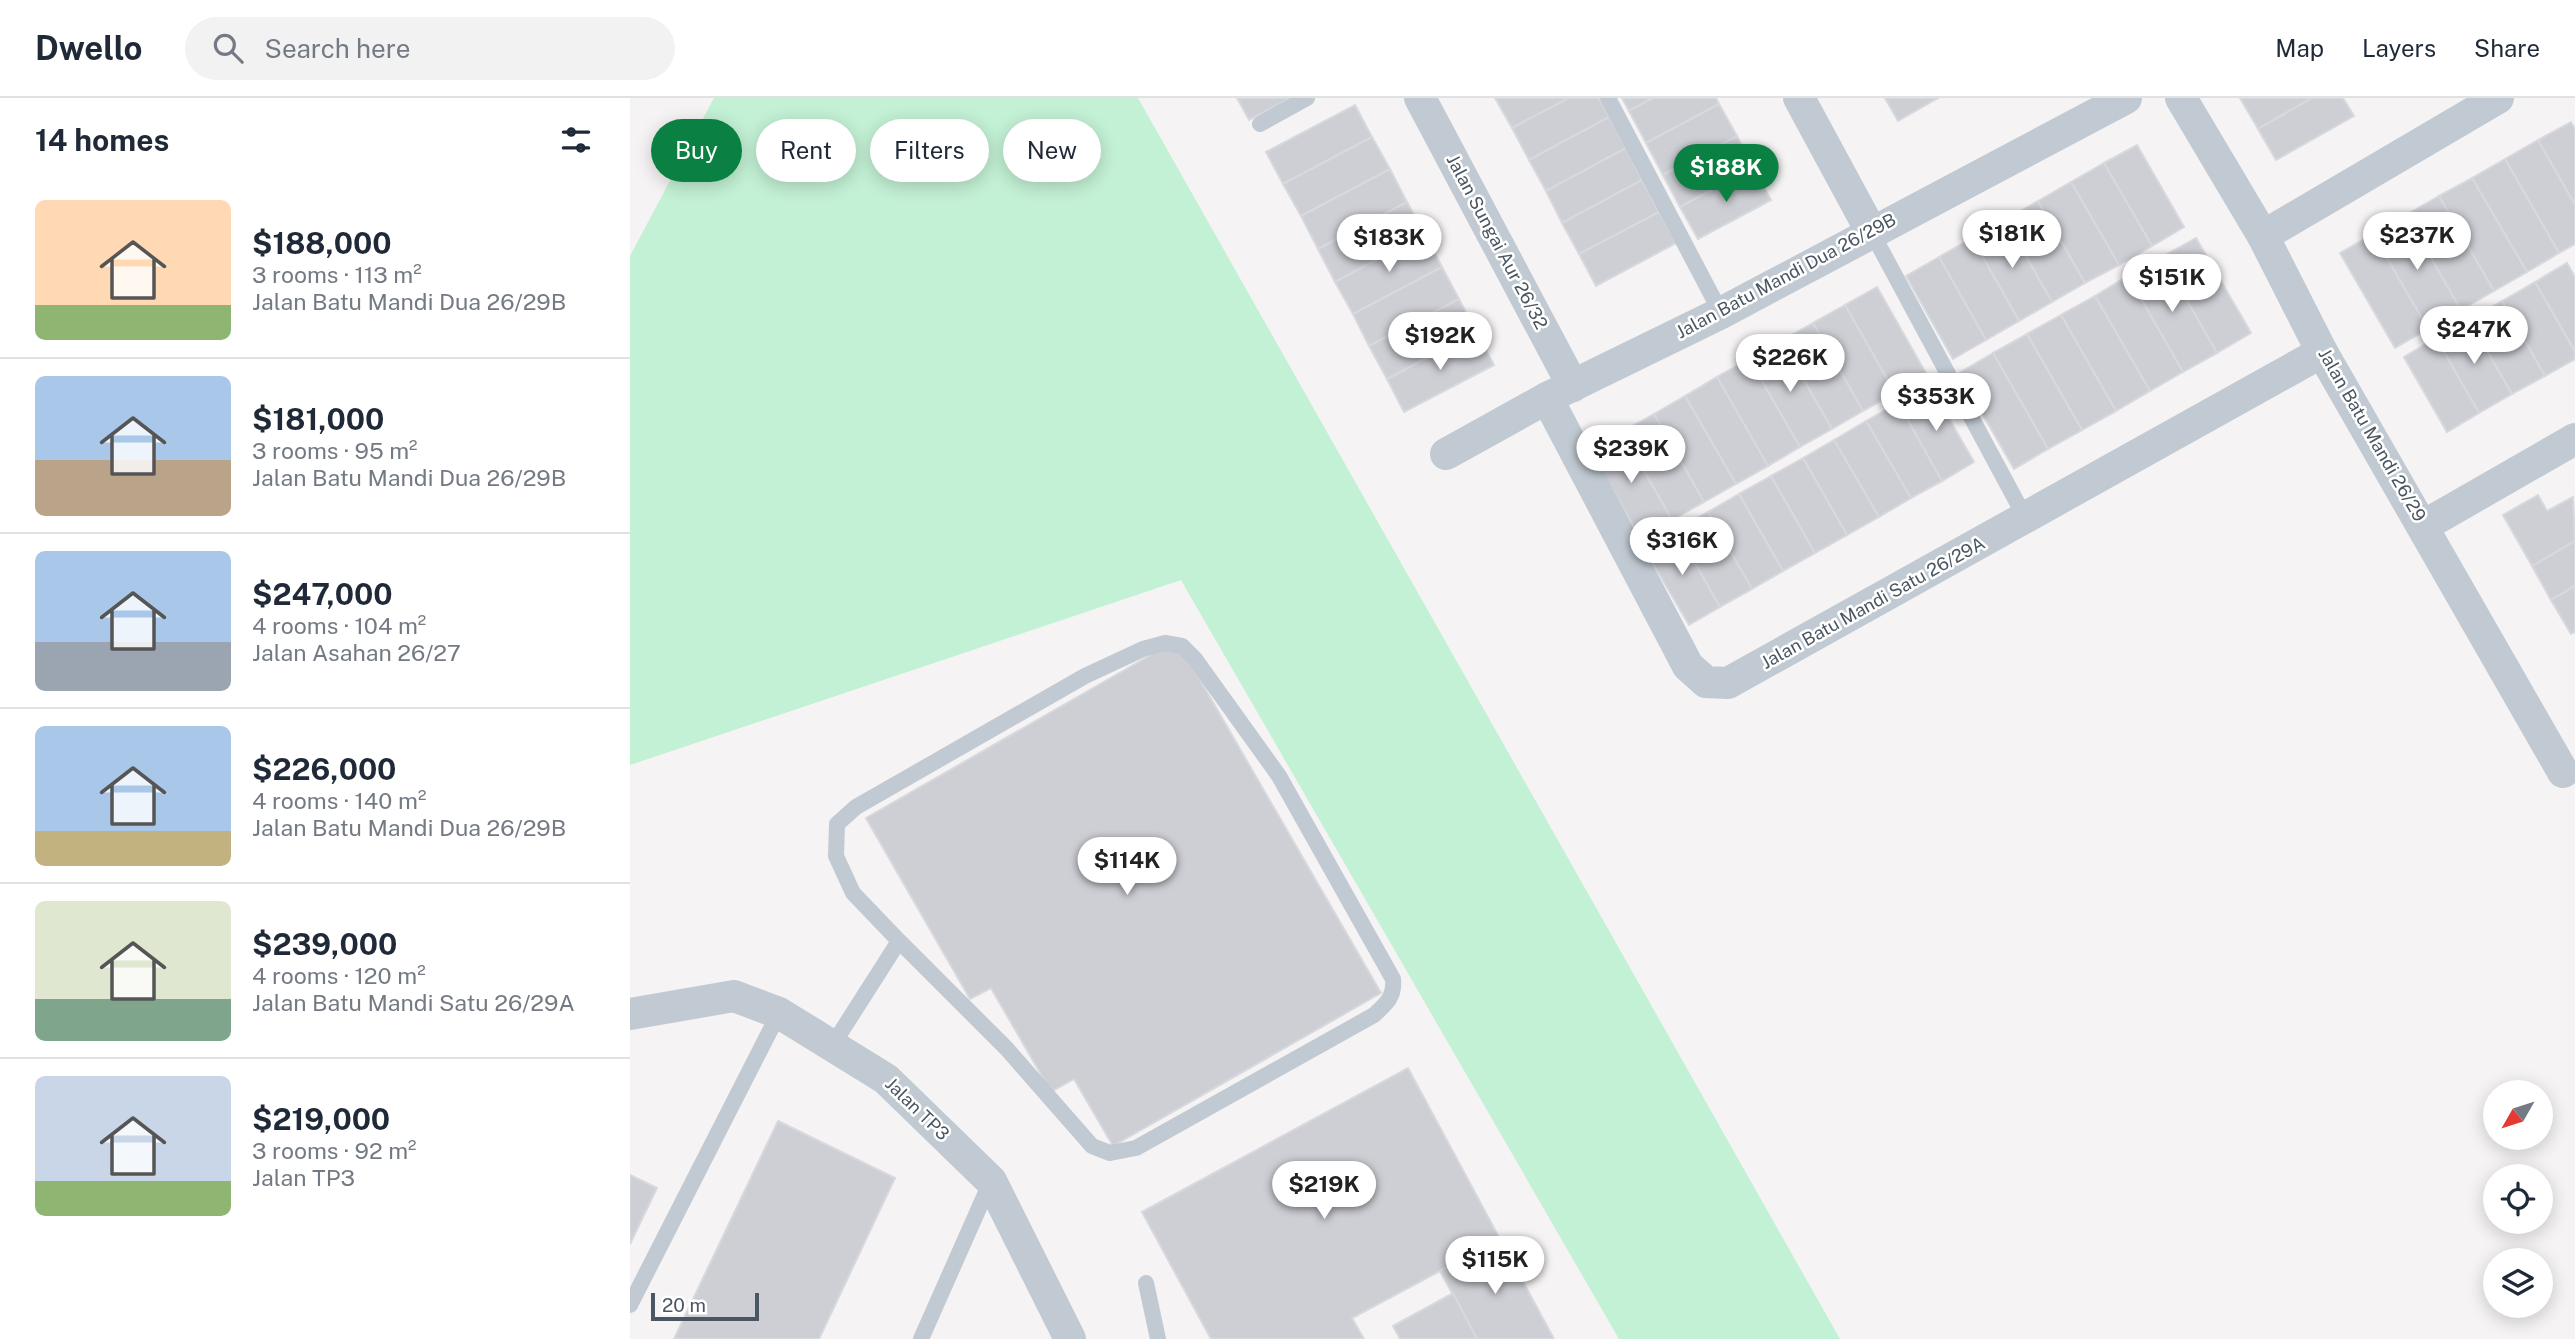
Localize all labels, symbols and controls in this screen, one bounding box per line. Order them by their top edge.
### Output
search box [185,17,675,80]
text: Dwello [35,29,143,67]
icon: search [209,29,247,67]
text: Search here [265,33,411,64]
text: Map [2275,34,2324,62]
text: Layers [2362,34,2436,62]
text: Share [2474,34,2540,62]
chip: Buy [651,119,742,182]
chip: Rent [756,119,856,182]
chip: Filters [870,119,989,182]
chip: New [1003,119,1101,182]
icon: filters [557,121,595,159]
text: 14 homes [35,122,169,158]
pin: $188K [1677,144,1775,204]
street label: Jalan Sungai Aur 26/32 [1442,151,1552,333]
text: $188K [1690,153,1762,180]
street label: Jalan Batu Mandi Dua 26/29B [1672,209,1899,343]
pin: $181K [1963,211,2061,270]
pin: $237K [2368,212,2466,272]
pin: $183K [1340,214,1438,274]
text: $181K [1978,219,2046,246]
text: $237K [2379,221,2455,248]
text: $183K [1353,223,1425,250]
text: $188,000 [252,225,392,261]
icon: home [91,228,175,312]
pin: $151K [2123,254,2221,314]
text: 3 rooms · 113 m² [252,261,422,288]
text: $151K [2138,263,2206,290]
text: Jalan Batu Mandi Dua 26/29B [252,288,566,315]
pin: $247K [2425,306,2523,366]
pin: $192K [1391,313,1489,372]
text: $247K [2436,315,2512,342]
text: $192K [1404,321,1476,348]
pin: $226K [1741,334,1839,394]
text: $226K [1752,343,1828,370]
street label: Jalan Batu Mandi 26/29 [2314,344,2431,525]
pin: $353K [1887,374,1985,433]
text: $353K [1897,382,1975,409]
text: $181,000 [252,401,384,437]
icon: home [91,404,175,488]
pin: $239K [1582,426,1680,485]
text: $239K [1592,434,1670,461]
text: 3 rooms · 95 m² [252,437,418,464]
text: Jalan Batu Mandi Dua 26/29B [252,464,566,491]
pin: $316K [1633,518,1731,577]
text: $316K [1646,526,1718,553]
street label: Jalan Batu Mandi Satu 26/29A [1757,532,1988,673]
text: $247,000 [252,576,393,612]
icon: home [91,579,175,663]
text: 4 rooms · 104 m² [252,612,426,639]
text: Jalan Asahan 26/27 [252,639,461,666]
text: $226,000 [252,751,396,787]
icon: home [91,754,175,838]
text: 4 rooms · 140 m² [252,787,426,814]
text: Jalan Batu Mandi Dua 26/29B [252,814,566,841]
pin: $114K [1078,838,1176,897]
text: $114K [1094,846,1160,873]
text: $239,000 [252,926,397,962]
icon: home [91,929,175,1013]
text: 4 rooms · 120 m² [252,962,426,989]
text: Jalan Batu Mandi Satu 26/29A [252,989,575,1016]
street label: Jalan TP3 [881,1073,954,1144]
north arrow [2483,1080,2553,1150]
map controls [2483,1080,2553,1318]
text: $219,000 [252,1101,390,1137]
icon: home [91,1104,175,1188]
text: 3 rooms · 92 m² [252,1137,417,1164]
pin: $219K [1275,1162,1373,1221]
text: Jalan TP3 [252,1164,355,1191]
button: locate [2483,1164,2553,1234]
text: $219K [1288,1170,1360,1197]
pin: $115K [1446,1236,1544,1296]
text: $115K [1461,1245,1529,1272]
button: layers [2483,1248,2553,1318]
scale bar [651,1290,760,1322]
text: 20 m [662,1294,706,1316]

